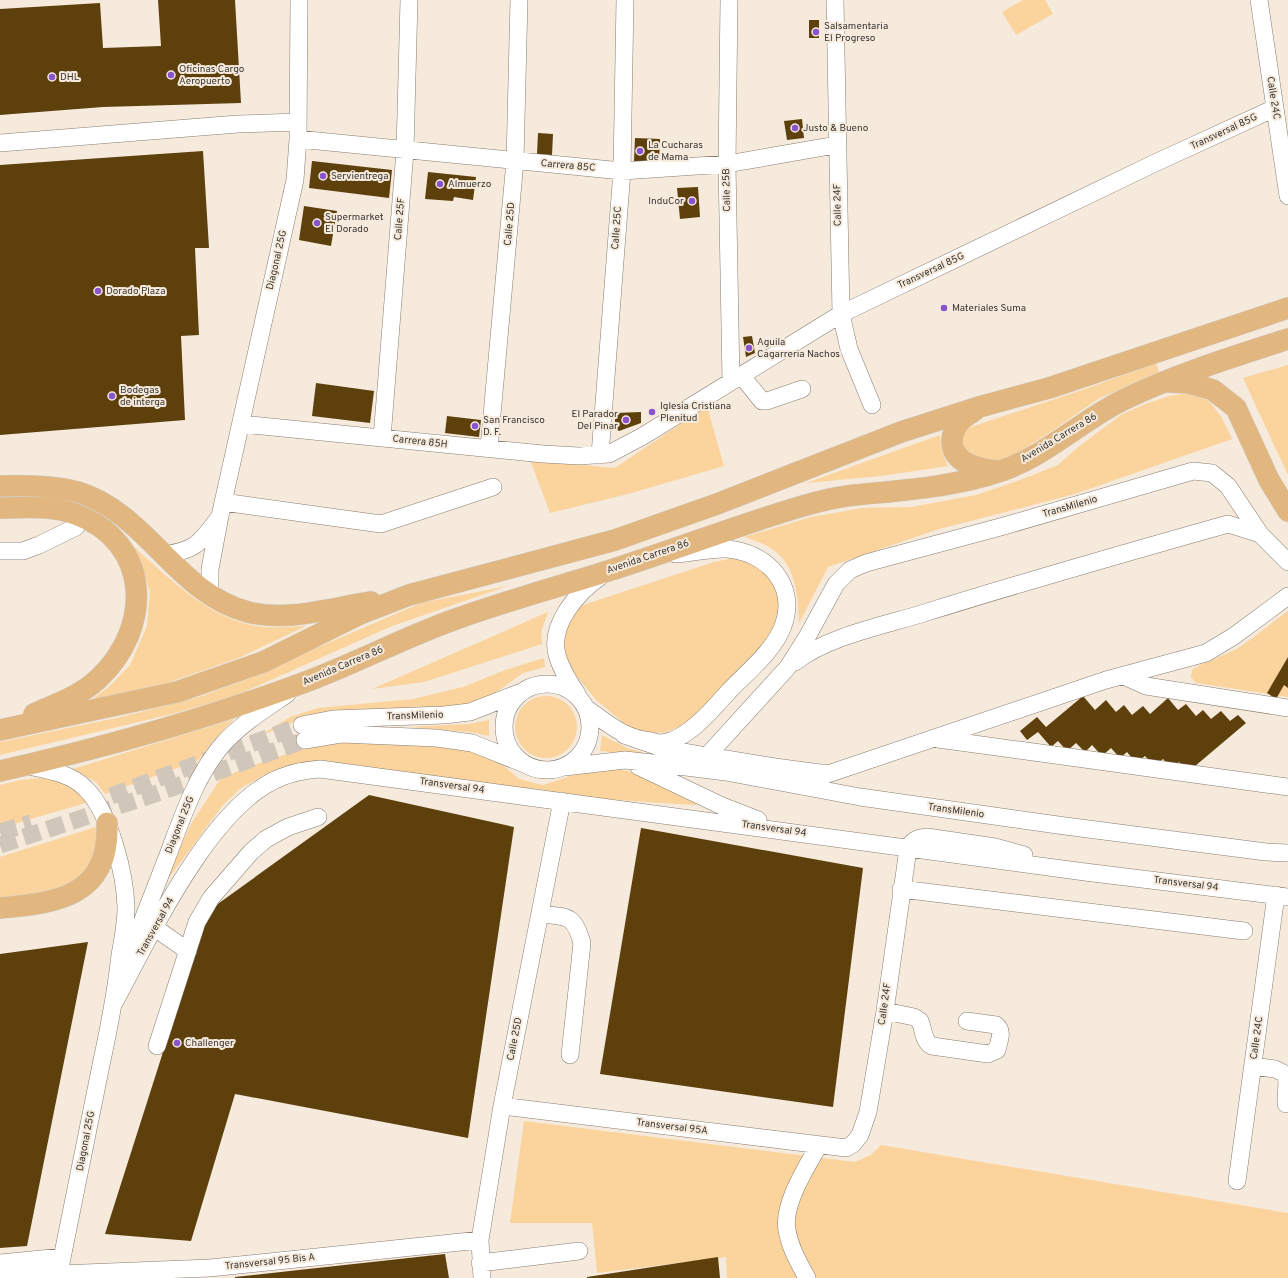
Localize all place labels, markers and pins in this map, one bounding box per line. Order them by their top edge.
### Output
place label: Salsamentaria El Progreso [824,20,888,45]
marker: Salsamentaria El Progreso [811,27,821,37]
place label: Oficinas Cargo Aeropuerto [179,63,245,88]
marker: Oficinas Cargo Aeropuerto [166,70,176,80]
place label: DHL [60,71,80,84]
marker: DHL [47,72,57,82]
place label: Justo & Bueno [803,122,869,135]
marker: Justo & Bueno [790,123,800,133]
place label: La Cucharas de Mama [648,139,703,164]
marker: La Cucharas de Mama [635,146,645,156]
place label: Servientrega [331,170,388,183]
marker: Servientrega [318,171,328,181]
place label: Almuerzo [448,178,492,191]
marker: Almuerzo [435,179,445,189]
place label: InduCor [648,195,684,208]
marker: InduCor [687,196,697,206]
place label: Supermarket El Dorado [325,211,384,236]
marker: Supermarket El Dorado [312,218,322,228]
place label: Dorado Plaza [106,285,165,298]
marker: Dorado Plaza [93,286,103,296]
place label: Materiales Suma [952,302,1026,315]
marker: Materiales Suma [939,303,949,313]
place label: Aguila Cagarreria Nachos [757,336,840,361]
marker: Aguila Cagarreria Nachos [744,343,754,353]
place label: Bodegas de interga [120,384,165,409]
marker: Bodegas de interga [107,391,117,401]
place label: Iglesia Cristiana Plenitud [660,400,731,425]
marker: Iglesia Cristiana Plenitud [647,407,657,417]
place label: El Parador Del Pinar [571,408,618,433]
place label: San Francisco D. F. [483,414,545,439]
marker: El Parador Del Pinar [621,415,631,425]
marker: San Francisco D. F. [470,421,480,431]
place label: Challenger [185,1037,234,1050]
marker: Challenger [172,1038,182,1048]

